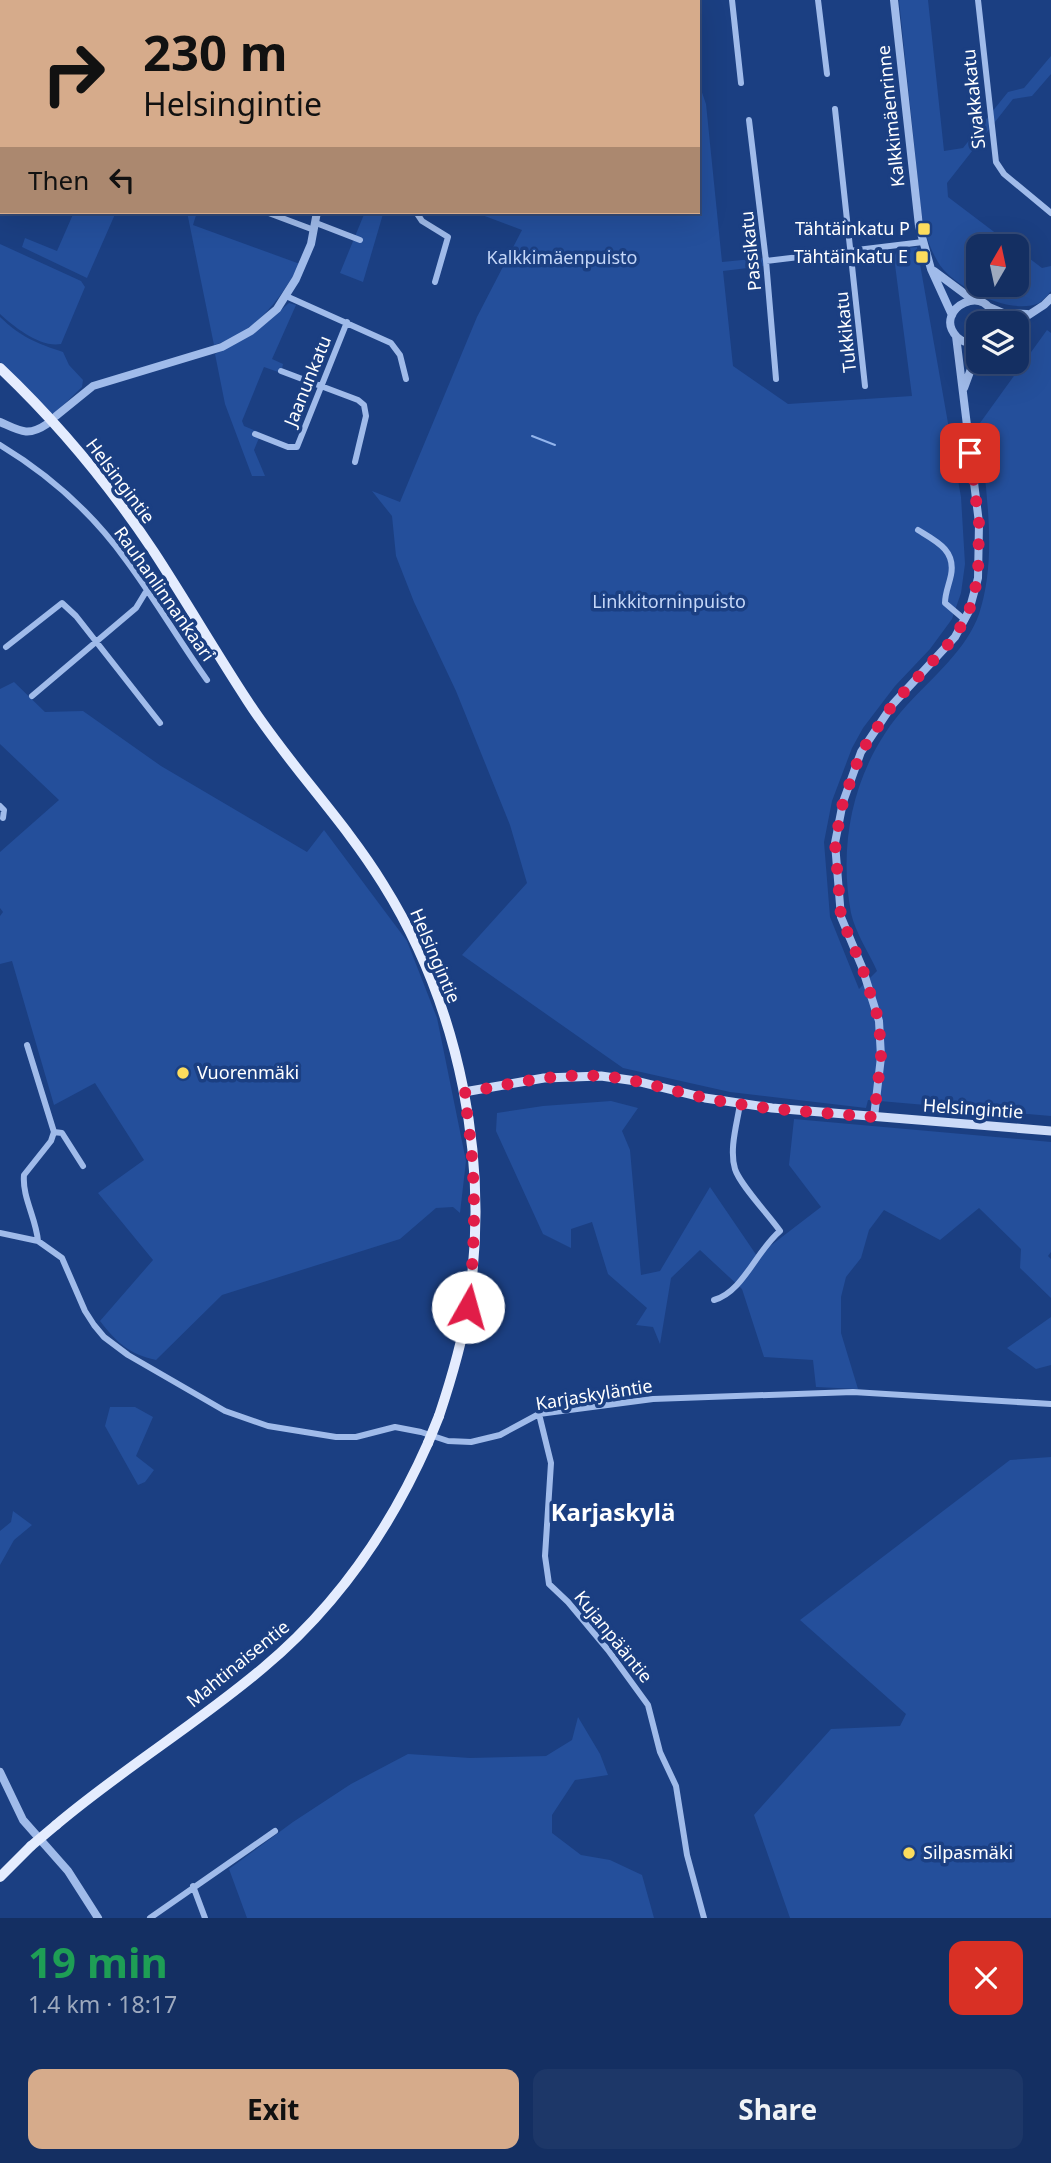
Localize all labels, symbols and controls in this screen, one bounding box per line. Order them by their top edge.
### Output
text: 230 m [143,19,288,85]
icon: right [28,28,119,119]
street label: Kalkkimäenrinne [871,44,909,188]
street label: Sivakkakatu [956,48,990,150]
text: Helsingintie [143,82,322,125]
icon: left [103,161,141,199]
text: Then [28,162,89,198]
street label: Passikatu [734,210,766,292]
place label: Tähtäinkatu P [795,216,910,240]
marker: Tähtäinkatu P [916,221,932,237]
north arrow [966,234,1029,298]
map controls [966,234,1029,374]
place label: Tähtäinkatu E [794,244,908,268]
park label: Kalkkimäenpuisto [487,245,637,269]
marker: Tähtäinkatu E [914,249,930,265]
street label: Tukkikatu [829,290,861,374]
button: layers [966,311,1029,374]
street label: Jaanunkatu [277,332,336,431]
pin [940,423,1000,483]
street label: Helsingintie [81,433,161,528]
icon: arrive [951,434,989,472]
street label: Rauhanlinnankaari [109,521,220,666]
park label: Linkkitorninpuisto [592,589,746,613]
street label: Helsingintie [405,905,467,1007]
place label: Vuorenmäki [197,1060,299,1084]
marker: Vuorenmäki [175,1065,191,1081]
street label: Helsingintie [922,1093,1024,1123]
position arrow [431,1270,505,1344]
street label: Karjaskyläntie [534,1373,654,1415]
district label: Karjaskylä [551,1495,675,1528]
street label: Kujanpääntie [569,1585,658,1687]
street label: Mahtinaisentie [181,1614,294,1712]
place label: Silpasmäki [923,1840,1013,1864]
marker: Silpasmäki [901,1845,917,1861]
text: 19 min [28,1933,168,1990]
button: close [949,1941,1023,2015]
text: 1.4 km · 18:17 [28,1988,177,2020]
button: Exit [28,2069,519,2149]
button: Share [533,2069,1023,2149]

